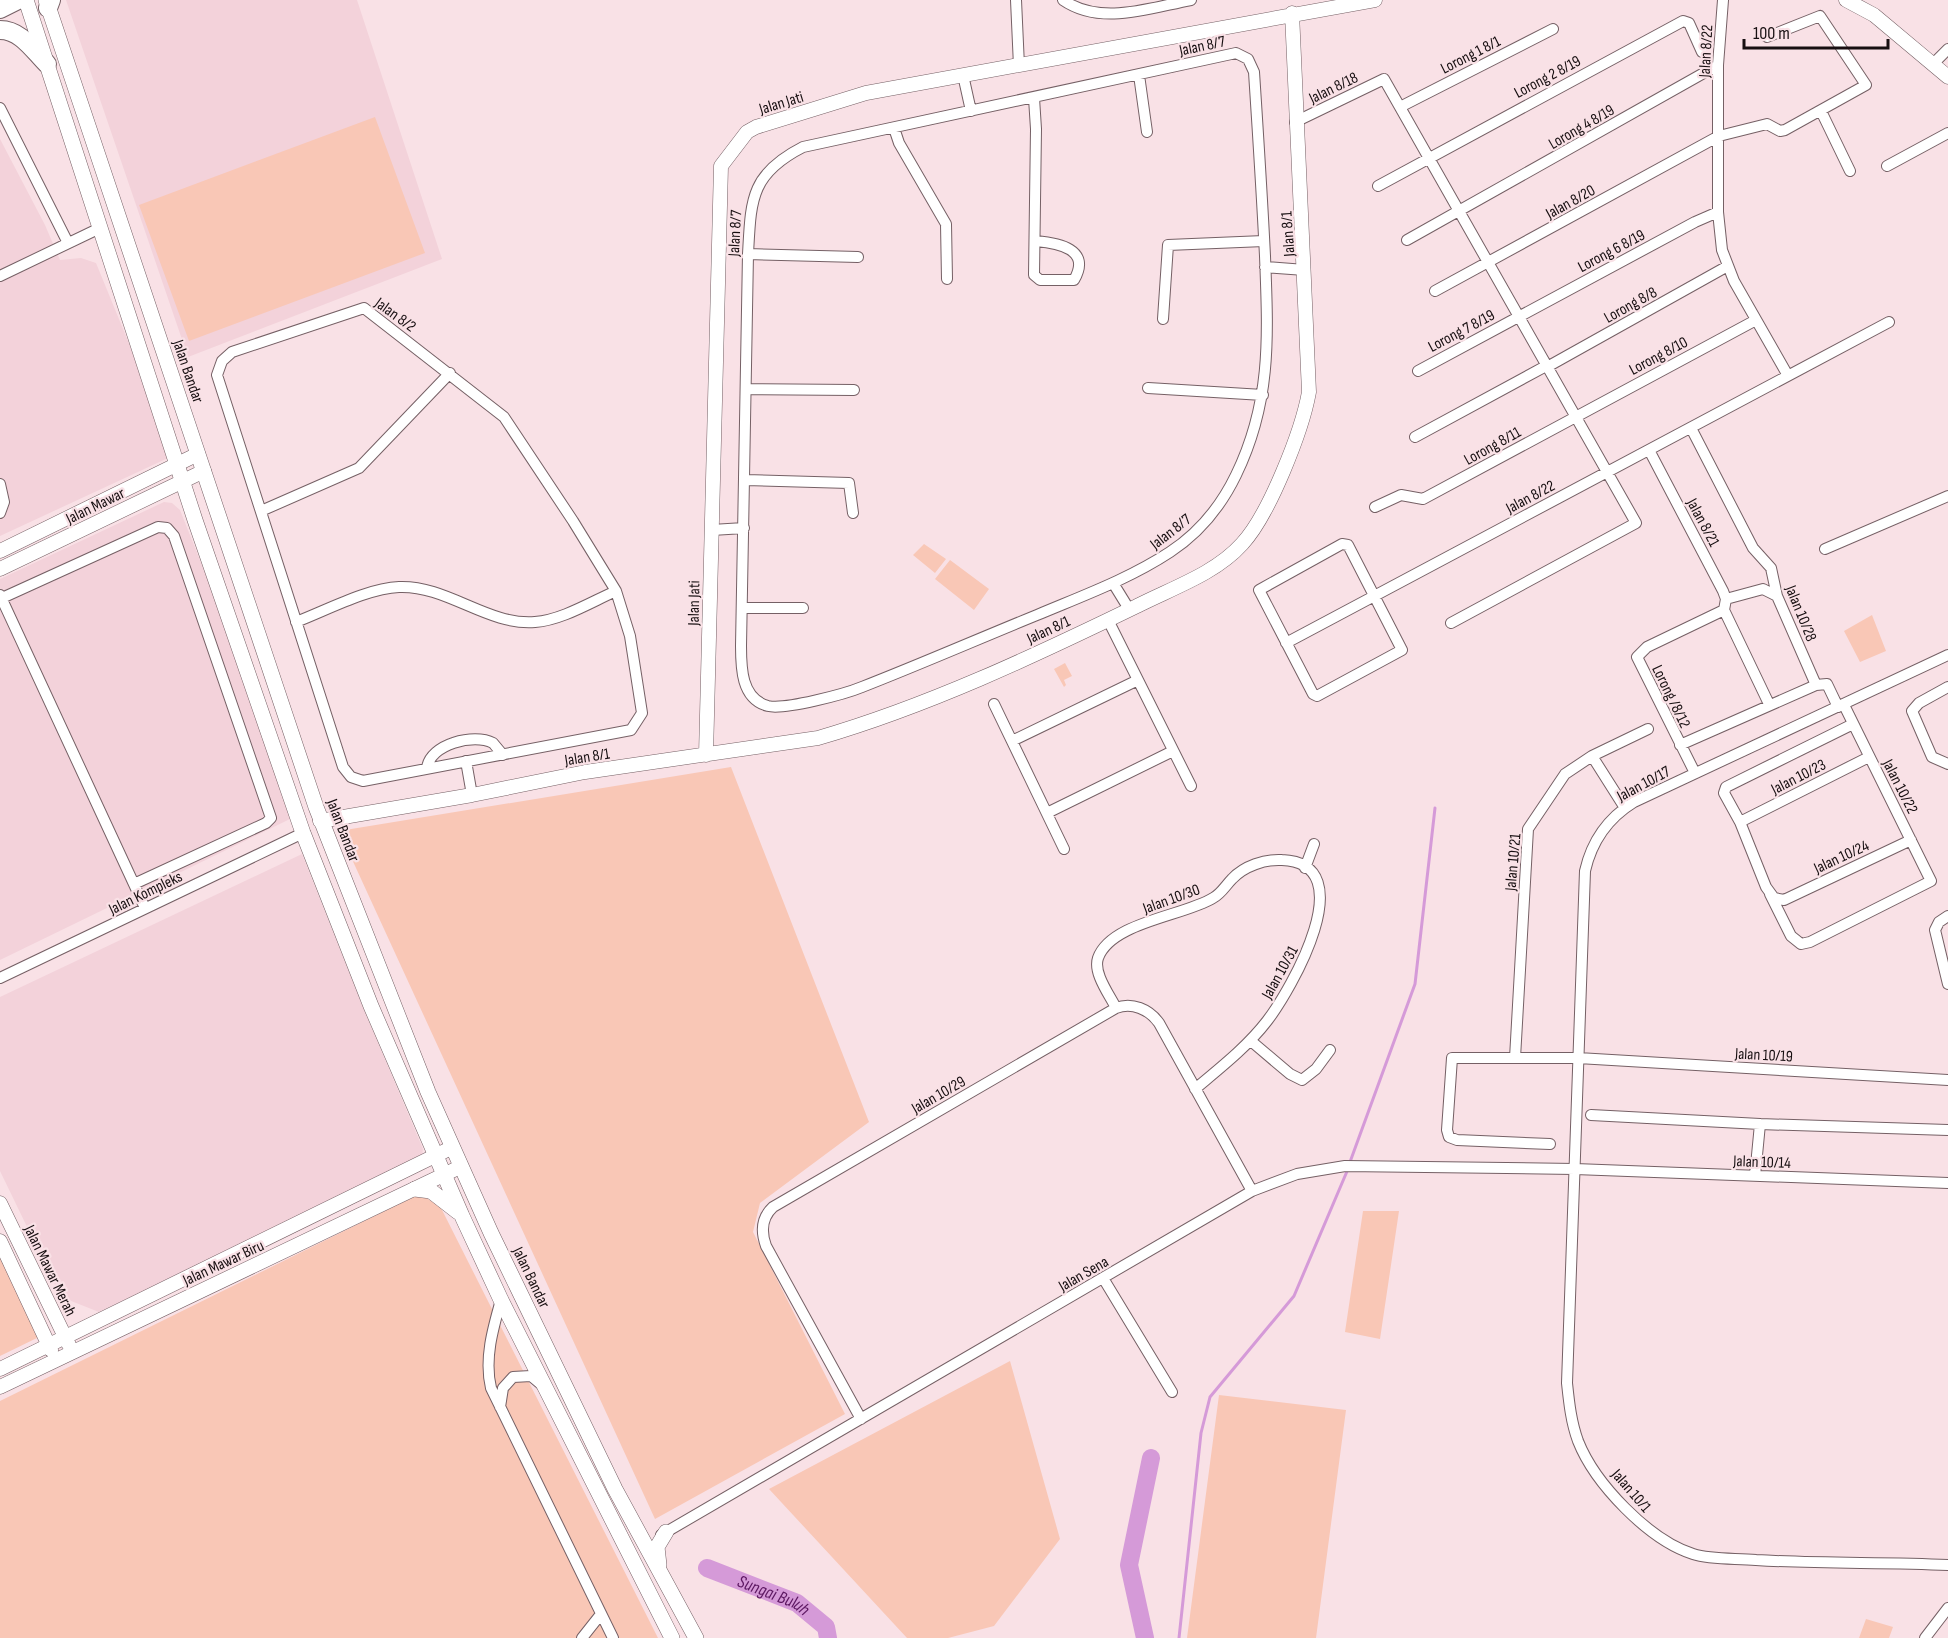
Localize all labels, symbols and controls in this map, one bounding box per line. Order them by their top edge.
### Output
scale bar [1744,12,1888,50]
text: 100 m [1753,23,1790,44]
street label: Jalan 8/22 [1696,24,1717,79]
street label: Jalan 8/7 [1177,32,1228,61]
street label: Lorong 1 8/1 [1438,32,1504,78]
street label: Lorong 2 8/19 [1511,52,1584,103]
street label: Jalan 8/18 [1305,68,1361,109]
street label: Jalan Jati [756,88,806,119]
street label: Lorong 4 8/19 [1546,101,1618,154]
street label: Jalan 8/20 [1542,181,1599,224]
street label: Jalan 8/7 [725,209,746,258]
street label: Jalan 8/1 [1277,210,1300,258]
street label: Lorong 6 8/19 [1575,226,1648,277]
street label: Lorong 8/8 [1601,283,1661,328]
street label: Jalan 8/2 [370,293,419,336]
street label: Lorong 7 8/19 [1425,306,1498,357]
street label: Lorong 8/10 [1626,333,1691,380]
street label: Jalan Bandar [168,336,207,406]
street label: Lorong 8/11 [1461,423,1525,470]
street label: Jalan 8/22 [1502,477,1558,519]
street label: Jalan Mawar [62,484,129,529]
street label: Jalan 8/21 [1682,494,1723,550]
street label: Jalan 8/7 [1146,510,1196,555]
street label: Jalan Jati [685,580,704,627]
street label: Jalan 10/28 [1780,582,1820,644]
street label: Jalan 8/1 [1023,612,1074,649]
street label: Lorong /8/12 [1647,662,1694,731]
street label: Jalan 8/1 [562,744,611,771]
street label: Jalan 10/22 [1877,755,1921,817]
street label: Jalan 10/23 [1767,756,1829,800]
street label: Jalan 10/17 [1613,762,1674,807]
street label: Jalan Bandar [322,796,363,865]
street label: Jalan 10/21 [1501,832,1526,893]
street label: Jalan 10/24 [1810,836,1872,879]
street label: Jalan Kompleks [105,867,186,920]
street label: Jalan 10/30 [1140,880,1203,919]
street label: Jalan 10/31 [1258,943,1303,1003]
street label: Jalan 10/19 [1733,1044,1793,1067]
street label: Jalan 10/29 [908,1072,969,1119]
street label: Jalan 10/14 [1732,1152,1791,1173]
street label: Jalan Mawar Merah [19,1221,80,1319]
street label: Jalan Mawar Biru [179,1236,267,1291]
street label: Jalan Bandar [507,1243,554,1312]
street label: Jalan Sena [1055,1253,1112,1297]
street label: Jalan 10/1 [1606,1465,1655,1517]
water label: Sungai Buluh [734,1571,814,1621]

